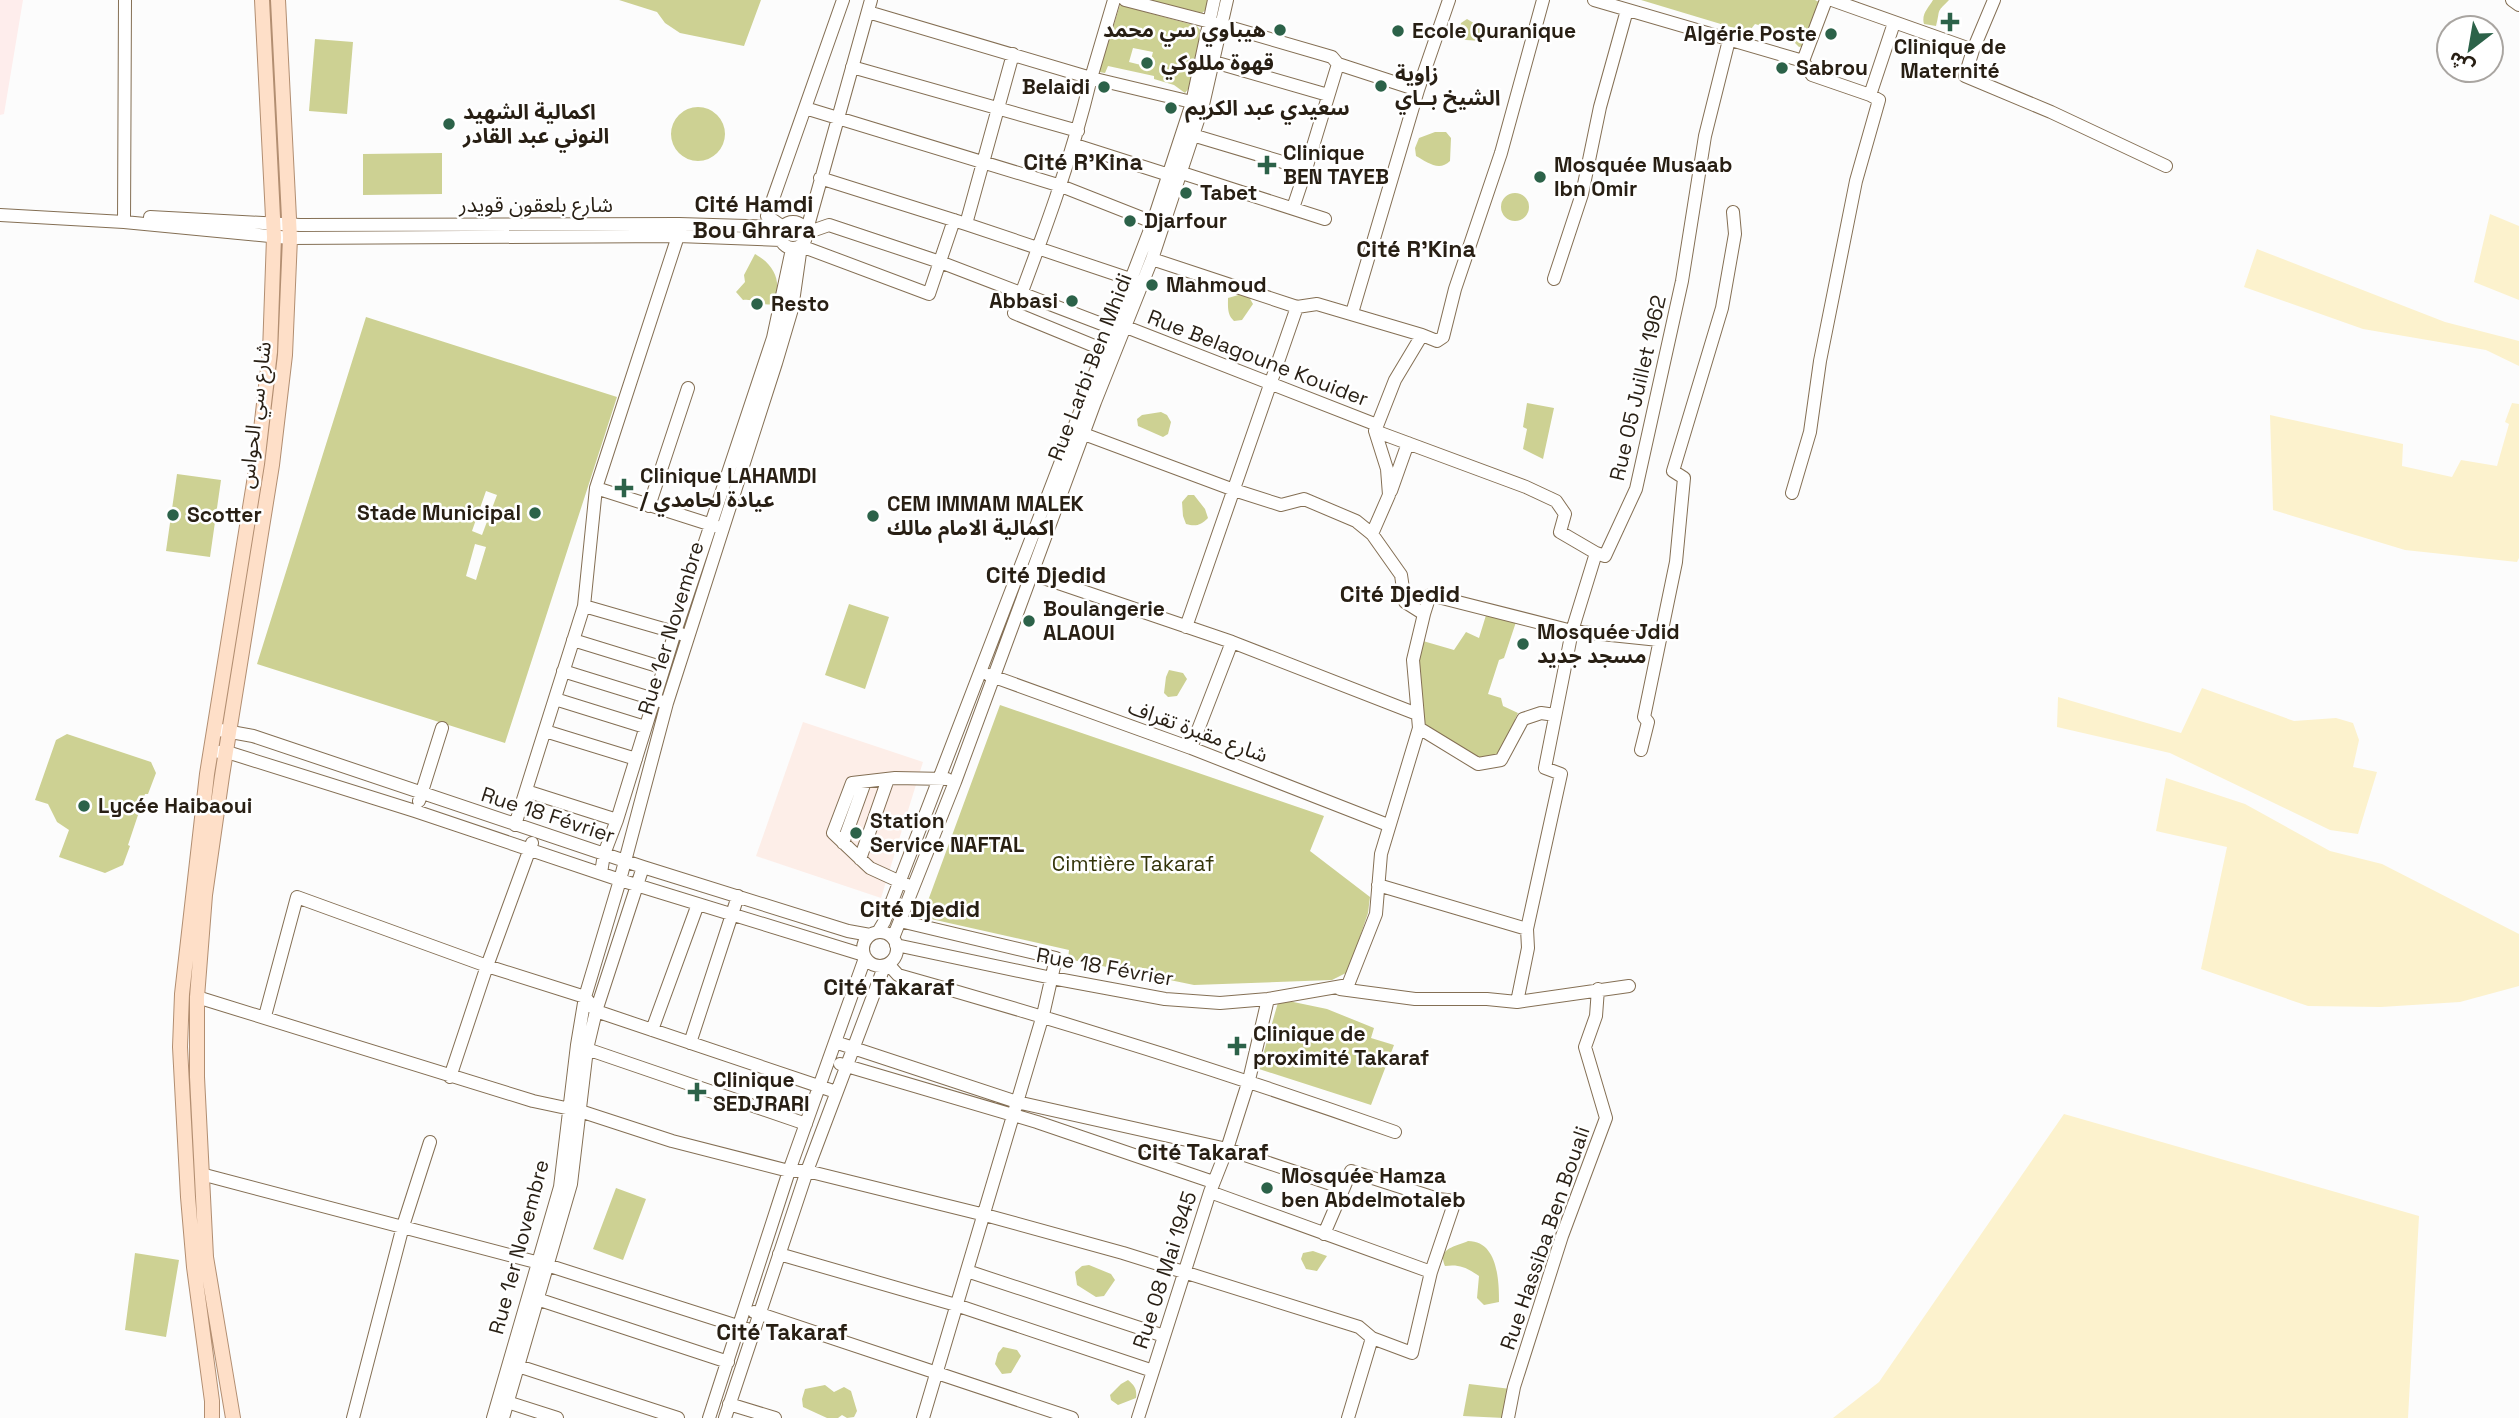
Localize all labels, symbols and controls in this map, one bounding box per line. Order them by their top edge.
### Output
marker: Clinique de Maternité [1940,12,1960,32]
north arrow [2435,14,2505,84]
place label: هيباوي سي محمد [1103,16,1266,47]
place label: Ecole Quranique [1412,17,1576,44]
place label: Algérie Poste [1684,20,1817,47]
marker: هيباوي سي محمد [1272,22,1288,38]
marker: Ecole Quranique [1390,23,1406,39]
marker: Algérie Poste [1823,26,1839,42]
place label: Clinique de Maternité [1894,33,2006,84]
text: ش [2444,46,2479,81]
place label: قهوة مللوكي [1161,49,1274,80]
place label: Sabrou [1796,54,1868,81]
marker: قهوة مللوكي [1139,55,1155,71]
place label: زاوية الشيخ بــاي [1395,60,1501,115]
marker: Sabrou [1774,60,1790,76]
place label: Belaidi [1022,73,1090,100]
marker: زاوية الشيخ بــاي [1373,78,1389,94]
marker: Belaidi [1096,79,1112,95]
place label: سعيدي عبد الكريم [1185,94,1350,125]
place label: اكمالية الشهيد النوني عبد القادر [462,98,609,153]
marker: سعيدي عبد الكريم [1163,100,1179,116]
marker: اكمالية الشهيد النوني عبد القادر [441,116,457,132]
place label: Clinique BEN TAYEB [1283,139,1389,190]
district label: Cité R'Kina [1023,147,1143,177]
place label: Mosquée Musaab Ibn Omir [1554,151,1732,202]
marker: Clinique BEN TAYEB [1257,155,1277,175]
marker: Mosquée Musaab Ibn Omir [1532,169,1548,185]
place label: Tabet [1200,179,1257,206]
marker: Tabet [1178,185,1194,201]
district label: Cité Hamdi Bou Ghrara [692,189,816,245]
street label: شارع بلعقون قويدر [458,191,613,220]
place label: Djarfour [1144,207,1227,234]
marker: Djarfour [1122,213,1138,229]
district label: Cité R'Kina [1356,234,1476,264]
street label: Rue Larbi Ben Mhidi [1041,269,1138,464]
place label: Mahmoud [1166,271,1267,298]
marker: Mahmoud [1144,277,1160,293]
place label: Abbasi [989,287,1058,314]
place label: Resto [771,290,829,317]
street label: Rue 05 Juillet 1962 [1603,292,1672,483]
marker: Abbasi [1064,293,1080,309]
marker: Resto [749,296,765,312]
street label: Rue Belagoune Kouider [1144,303,1373,412]
street label: شارع سي الحواس [232,340,280,490]
place label: Clinique LAHAMDI / عيادة لحامدي [639,462,817,517]
marker: Clinique LAHAMDI / عيادة لحامدي [614,478,634,498]
place label: CEM IMMAM MALEK اكمالية الامام مالك [887,490,1085,544]
place label: Stade Municipal [357,499,521,526]
place label: Scotter [187,501,262,528]
marker: Stade Municipal [527,505,543,521]
marker: Scotter [165,507,181,523]
marker: CEM IMMAM MALEK اكمالية الامام مالك [865,508,881,524]
street label: Rue 1er Novembre [631,538,710,718]
district label: Cité Djedid [986,560,1106,590]
district label: Cité Djedid [1340,579,1460,609]
place label: Boulangerie ALAOUI [1043,595,1165,646]
marker: Boulangerie ALAOUI [1021,613,1037,629]
place label: Mosquée Jdid مسجد جديد [1537,618,1680,669]
marker: Mosquée Jdid مسجد جديد [1515,636,1531,652]
street label: شارع مقبرة تقراف [1124,693,1272,770]
street label: Rue 18 Février [478,780,619,849]
place label: Lycée Haibaoui [98,792,252,819]
marker: Lycée Haibaoui [76,798,92,814]
place label: Station Service NAFTAL [870,807,1024,858]
marker: Station Service NAFTAL [848,825,864,841]
park label: Cimtière Takaraf [1052,850,1214,877]
district label: Cité Djedid [860,894,980,924]
street label: Rue 18 Février [1034,941,1176,992]
district label: Cité Takaraf [823,972,955,1002]
place label: Clinique de proximité Takaraf [1253,1020,1429,1071]
marker: Clinique de proximité Takaraf [1227,1036,1247,1056]
place label: Clinique SEDJRARI [713,1066,810,1117]
marker: Clinique SEDJRARI [687,1082,707,1102]
street label: Rue Hassiba Ben Bouali [1494,1123,1595,1353]
district label: Cité Takaraf [1137,1137,1269,1167]
street label: Rue 1er Novembre [482,1157,555,1337]
place label: Mosquée Hamza ben Abdelmotaleb [1281,1162,1466,1213]
marker: Mosquée Hamza ben Abdelmotaleb [1259,1180,1275,1196]
street label: Rue 08 Mai 1945 [1126,1188,1203,1352]
district label: Cité Takaraf [716,1317,848,1347]

